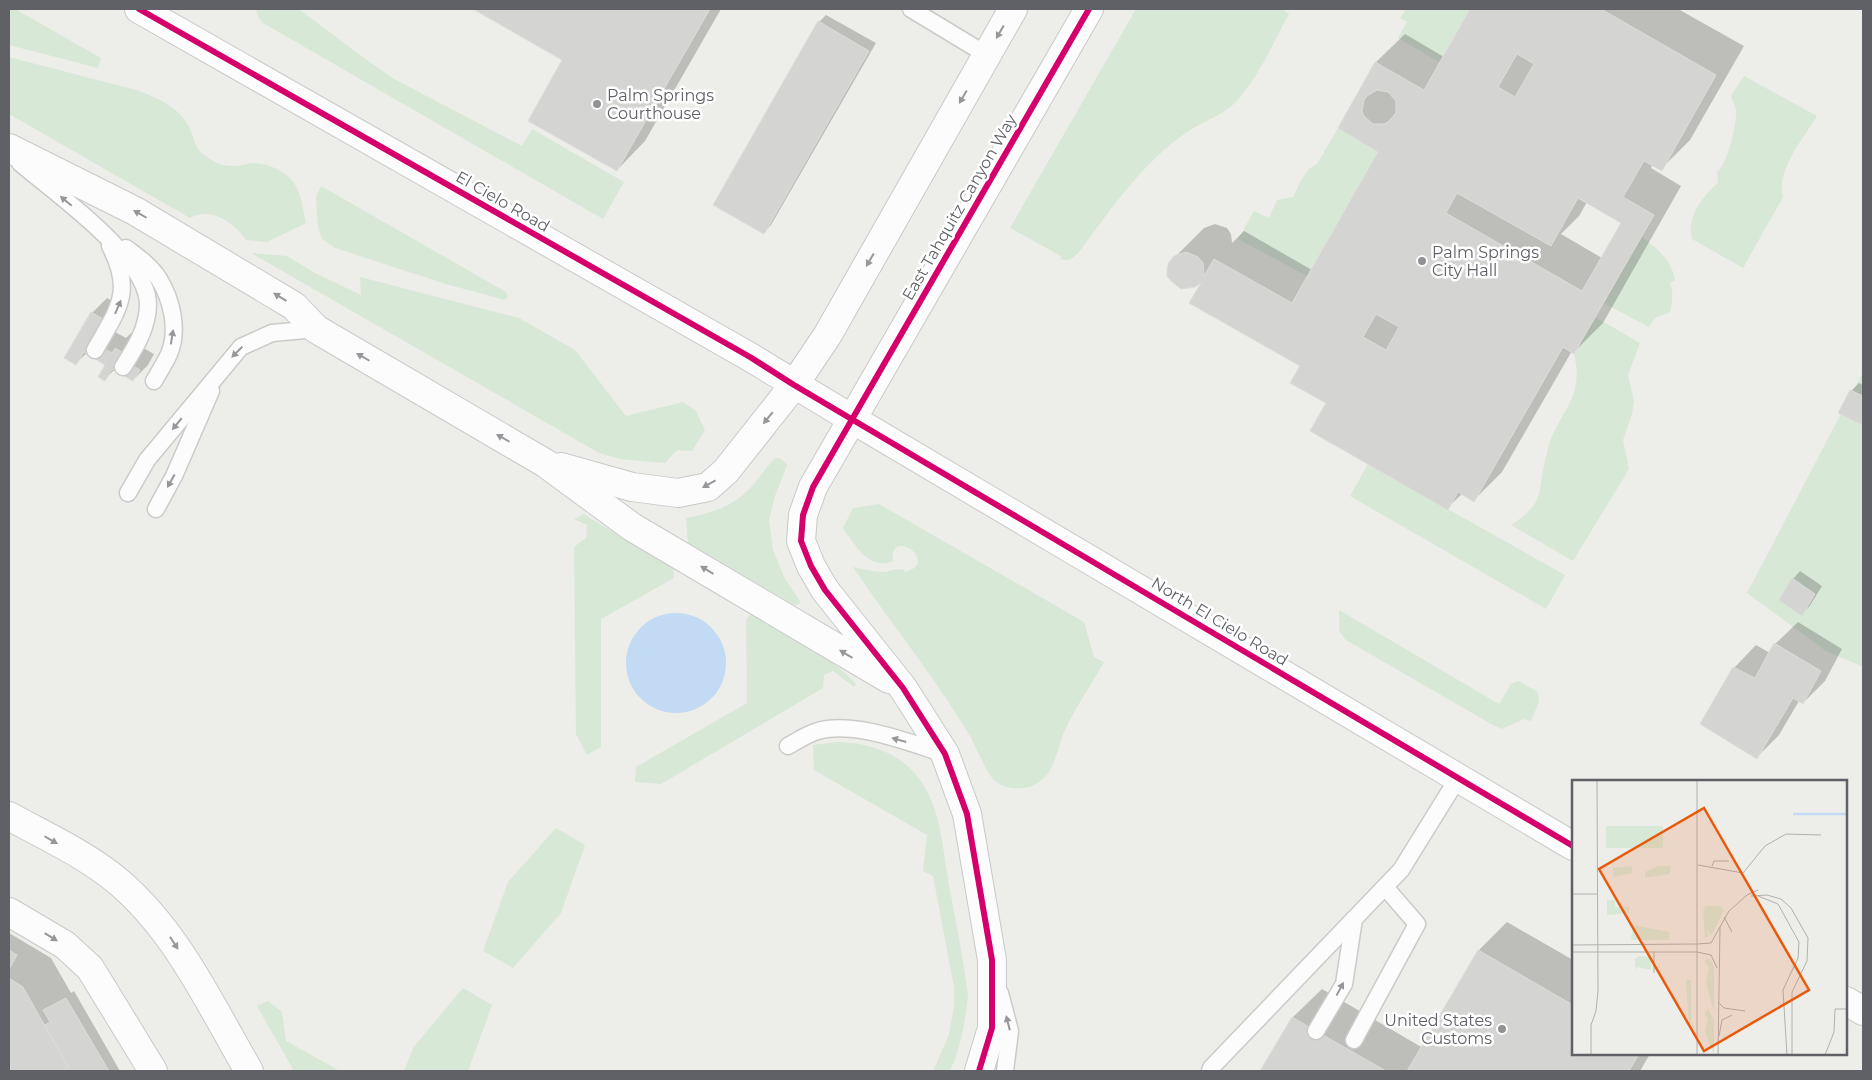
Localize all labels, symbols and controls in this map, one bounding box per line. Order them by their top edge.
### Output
one-way arrow [995,25,1004,38]
place label: Palm Springs Courthouse [607,86,714,123]
one-way arrow [958,90,967,104]
marker: Palm Springs Courthouse [591,98,603,110]
street label: East Tahquitz Canyon Way [898,111,1021,304]
street label: El Cielo Road [453,167,553,236]
one-way arrow [59,196,72,207]
one-way arrow [133,210,147,219]
place label: Palm Springs City Hall [1432,243,1539,280]
one-way arrow [866,253,875,266]
marker: Palm Springs City Hall [1416,255,1428,267]
one-way arrow [272,293,287,301]
one-way arrow [115,300,123,314]
one-way arrow [169,328,177,344]
one-way arrow [231,346,243,358]
one-way arrow [356,352,369,361]
one-way arrow [763,411,773,424]
one-way arrow [171,417,182,430]
one-way arrow [497,434,510,443]
one-way arrow [167,475,176,488]
one-way arrow [701,480,716,488]
one-way arrow [700,565,713,574]
street label: North El Cielo Road [1148,573,1292,670]
one-way arrow [839,649,852,658]
one-way arrow [891,736,906,744]
inset map [1572,780,1847,1055]
one-way arrow [45,835,58,844]
one-way arrow [44,933,57,942]
one-way arrow [169,937,178,950]
one-way arrow [1336,981,1344,996]
place label: United States Customs [1384,1011,1492,1048]
one-way arrow [1004,1016,1012,1031]
marker: United States Customs [1496,1023,1508,1035]

